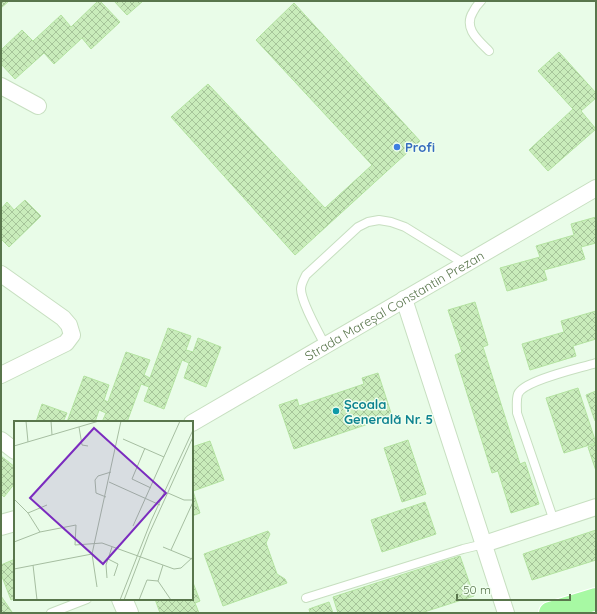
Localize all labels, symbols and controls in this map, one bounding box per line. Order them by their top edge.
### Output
place label: Profi [405,139,435,155]
marker: Profi [392,142,402,152]
street label: Strada Mareșal Constantin Prezan [302,247,487,364]
place label: Școala Generală Nr. 5 [344,396,433,427]
marker: Școala Generală Nr. 5 [331,406,341,416]
inset map [14,421,193,600]
scale bar [457,576,570,602]
text: 50 m [463,582,491,597]

